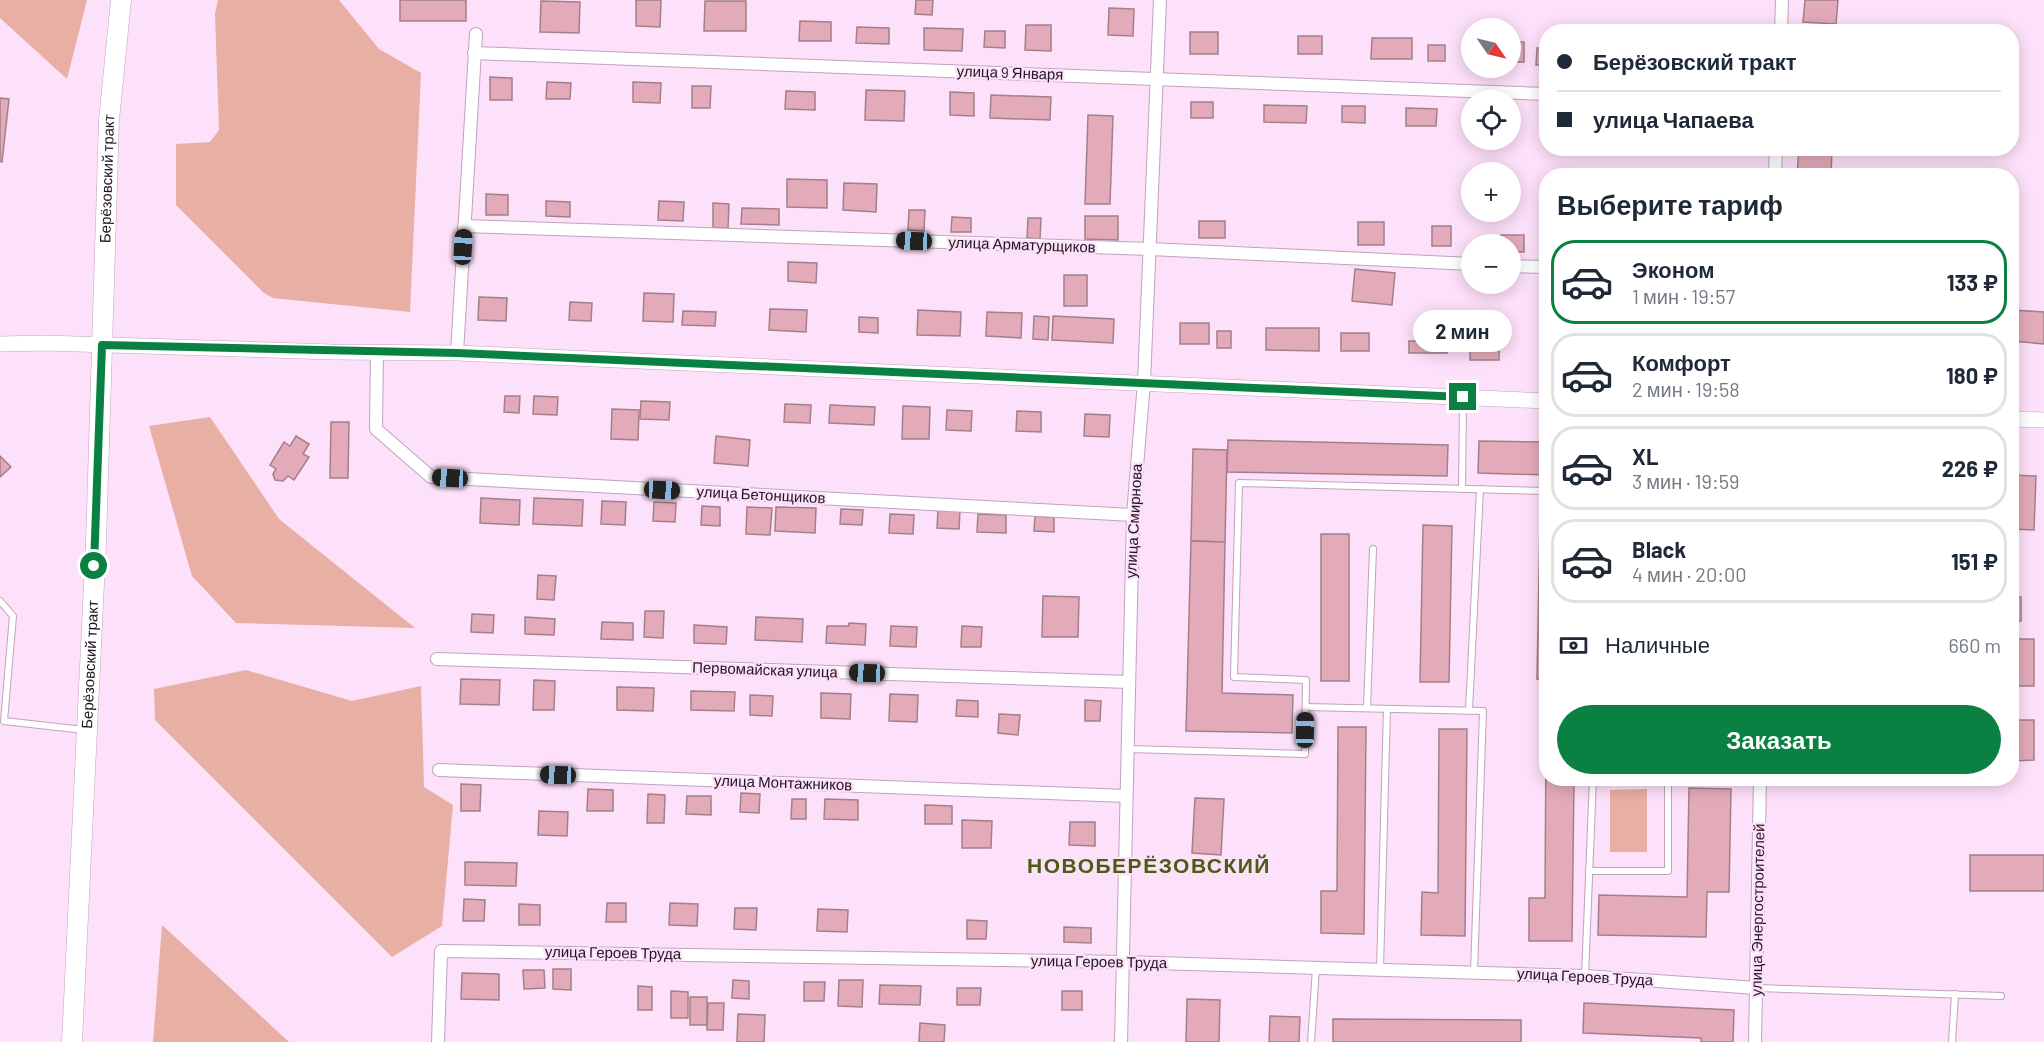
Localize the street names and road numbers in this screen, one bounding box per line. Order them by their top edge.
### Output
street label: улица 9 Января [956,61,1064,83]
street label: Берёзовский тракт [95,113,118,243]
street label: улица Арматурщиков [948,232,1096,256]
street label: улица Смирнова [1121,462,1145,579]
street label: улица Бетонщиков [696,482,826,506]
street label: Берёзовский тракт [77,600,101,729]
street label: Первомайская улица [692,657,839,681]
street label: улица Монтажников [714,771,852,793]
street label: улица Энергостроителей [1746,823,1768,997]
street label: улица Героев Труда [545,942,682,962]
street label: улица Героев Труда [1031,951,1168,971]
street label: улица Героев Труда [1517,963,1654,989]

